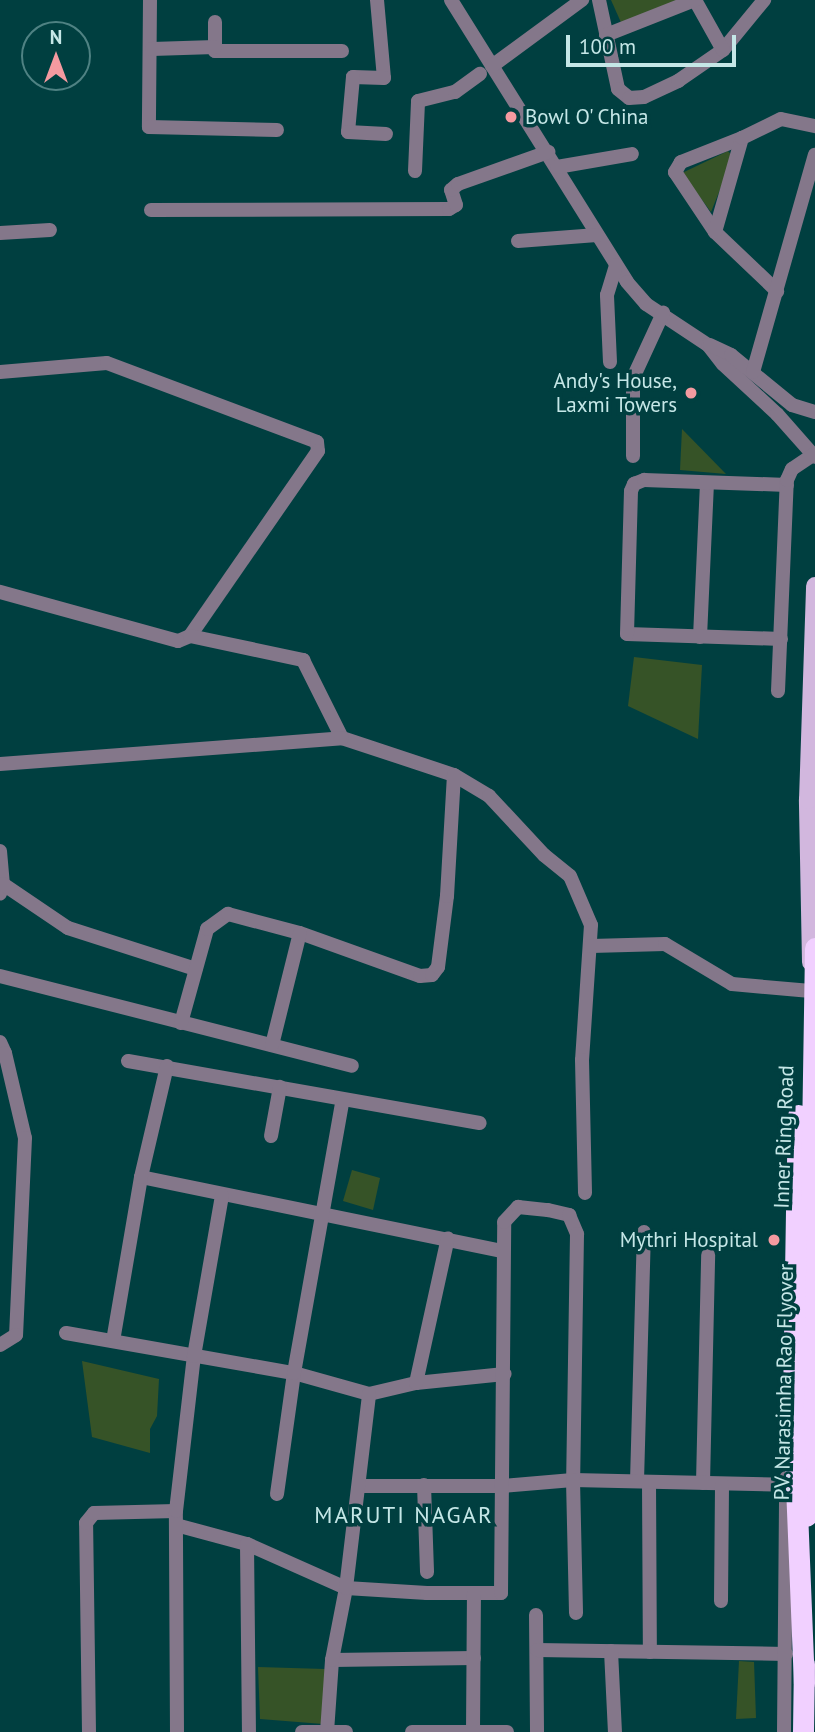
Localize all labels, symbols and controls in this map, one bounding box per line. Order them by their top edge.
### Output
north arrow [21,21,91,91]
scale bar [570,21,740,65]
text: N [50,25,62,49]
text: 100 m [579,33,636,60]
place label: Bowl O' China [525,104,650,130]
marker: Bowl O' China [503,109,519,125]
place label: Andy's House, Laxmi Towers [553,368,677,418]
marker: Andy's House, Laxmi Towers [683,385,699,401]
street label: Inner Ring Road [769,1065,799,1209]
place label: Mythri Hospital [620,1227,758,1253]
marker: Mythri Hospital [764,1230,784,1250]
street label: P.V. Narasimha Rao Flyover [769,1263,799,1501]
district label: MARUTI NAGAR [316,1501,492,1529]

